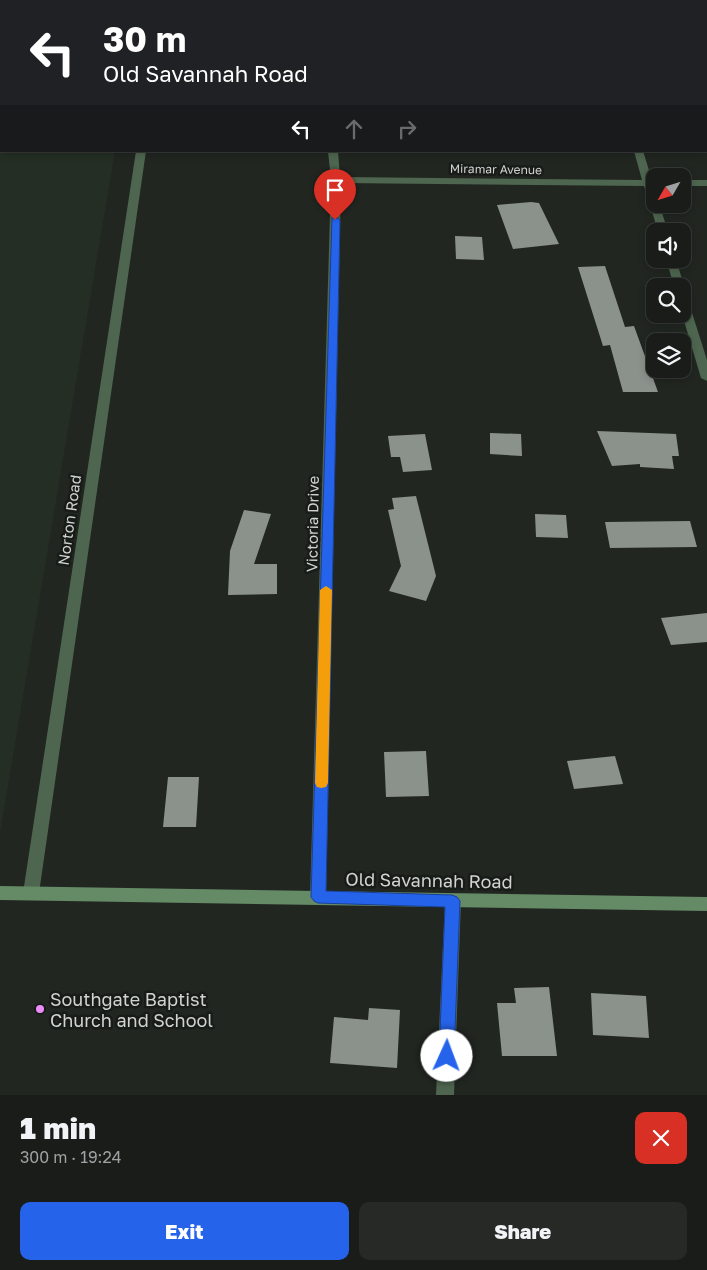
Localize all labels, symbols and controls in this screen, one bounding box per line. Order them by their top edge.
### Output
text: 30 m [103,18,186,60]
icon: left [20,20,85,85]
text: Old Savannah Road [103,60,308,87]
icon: left [287,115,315,143]
icon: ahead [340,115,368,143]
icon: right [393,115,421,143]
street label: Miramar Avenue [450,161,542,177]
north arrow [646,168,691,212]
map controls [646,168,691,378]
pin [314,169,356,220]
icon: arrive [321,176,349,204]
button: sound [646,223,691,268]
button: search [646,278,691,323]
button: layers [646,333,691,378]
street label: Norton Road [54,474,84,566]
street label: Victoria Drive [302,475,322,572]
street label: Old Savannah Road [345,868,513,892]
place label: Southgate Baptist Church and School [50,988,213,1031]
marker: Southgate Baptist Church and School [34,1003,46,1015]
position arrow [420,1029,472,1081]
text: 1 min [20,1110,96,1146]
button: close [635,1112,687,1164]
text: 300 m · 19:24 [20,1147,121,1167]
button: Exit [20,1202,349,1260]
button: Share [359,1202,687,1260]

